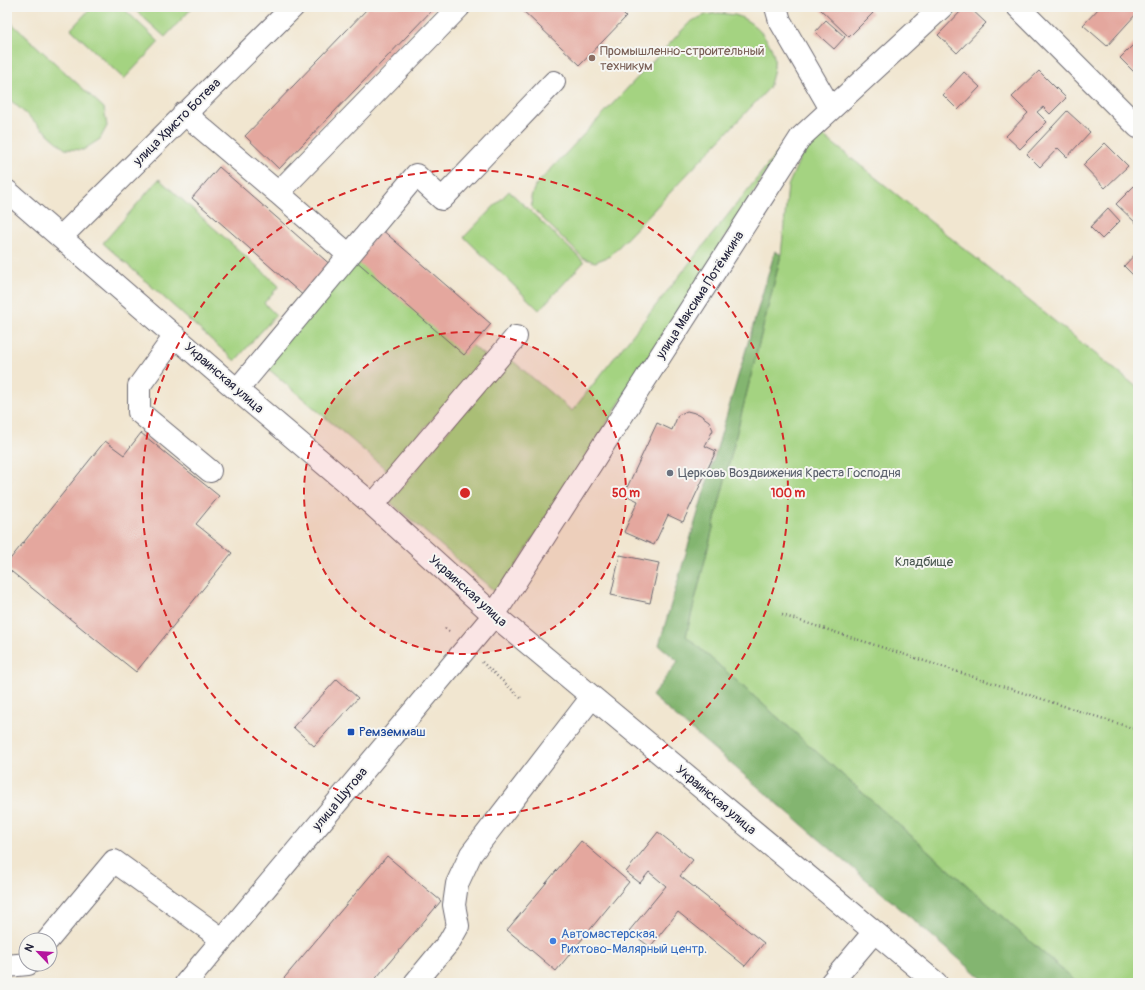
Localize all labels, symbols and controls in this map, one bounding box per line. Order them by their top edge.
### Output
place label: Промышленно-строительный техникум [600,43,764,74]
marker: Промышленно-строительный техникум [587,53,597,63]
street label: улица Христо Ботева [129,75,224,170]
street label: улица Максима Потёмкина [652,228,747,363]
street label: Украинская улица [181,339,267,417]
place label: Церковь Воздвижения Креста Господня [678,465,901,481]
marker: Церковь Воздвижения Креста Господня [665,468,675,478]
centre of rings [458,486,472,500]
text: 50 m [612,486,640,501]
text: 100 m [771,486,806,501]
street label: Украинская улица [426,552,510,630]
park label: Кладбище [895,554,954,570]
place label: Ремземмаш [359,724,426,740]
marker: Ремземмаш [346,727,356,737]
street label: Украинская улица [673,762,759,838]
street label: улица Шутова [308,764,371,835]
place label: Автомастерская. Рихтово-Малярный центр. [561,926,707,957]
north arrow [18,932,58,972]
marker: Автомастерская. Рихтово-Малярный центр. [548,936,558,946]
text: N [22,941,37,954]

